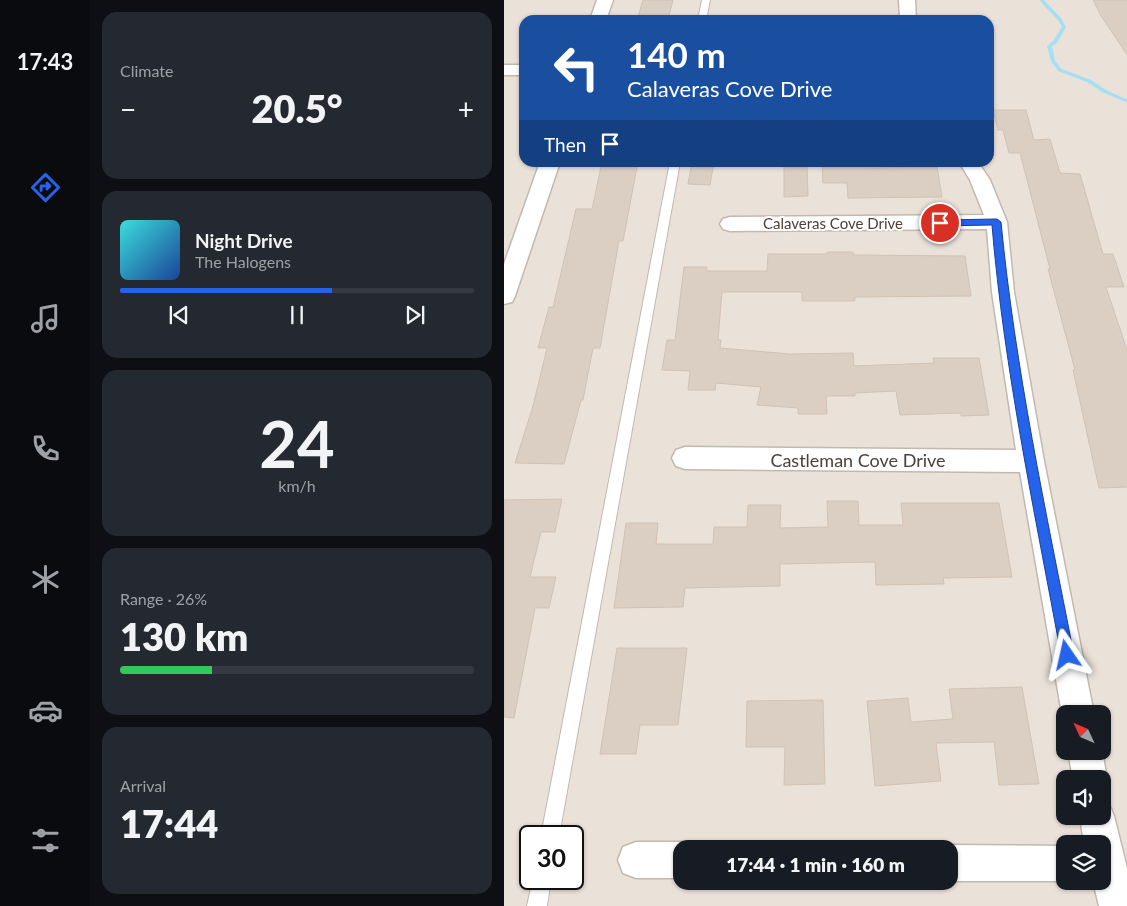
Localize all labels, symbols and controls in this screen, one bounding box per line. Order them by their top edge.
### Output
text: 140 m [627,33,726,75]
icon: left [544,35,609,100]
text: 17:43 [17,48,73,75]
text: Climate [120,61,173,80]
text: Calaveras Cove Drive [627,75,833,102]
text: 20.5° [251,85,343,131]
text: − [120,92,136,126]
text: + [458,92,474,126]
icon: arrive [596,130,624,158]
text: Then [544,133,586,156]
icon: directions [28,170,63,205]
pin [919,202,961,244]
icon: arrive [926,209,954,237]
street label: Calaveras Cove Drive [763,214,903,232]
text: Night Drive [195,229,293,252]
text: The Halogens [195,252,291,271]
icon: music [28,301,63,336]
icon: previous [165,301,193,329]
icon: pause [283,301,311,329]
icon: next [401,301,429,329]
text: 24 [259,404,335,482]
icon: phone [28,431,63,466]
street label: Castleman Cove Drive [770,449,946,471]
text: km/h [278,476,316,495]
icon: climate [28,562,63,597]
text: Range · 26% [120,589,207,608]
text: 130 km [120,613,248,659]
position arrow [1040,628,1092,680]
icon: car [28,693,63,728]
north arrow [1056,705,1112,760]
map controls [1056,705,1111,890]
button: sound [1056,770,1111,825]
text: Arrival [120,776,166,795]
text: 17:44 [120,800,218,846]
icon: filters [28,823,63,858]
speed limit sign: 30 [519,825,584,890]
button: layers [1056,835,1111,890]
text: 17:44 · 1 min · 160 m [726,853,905,876]

